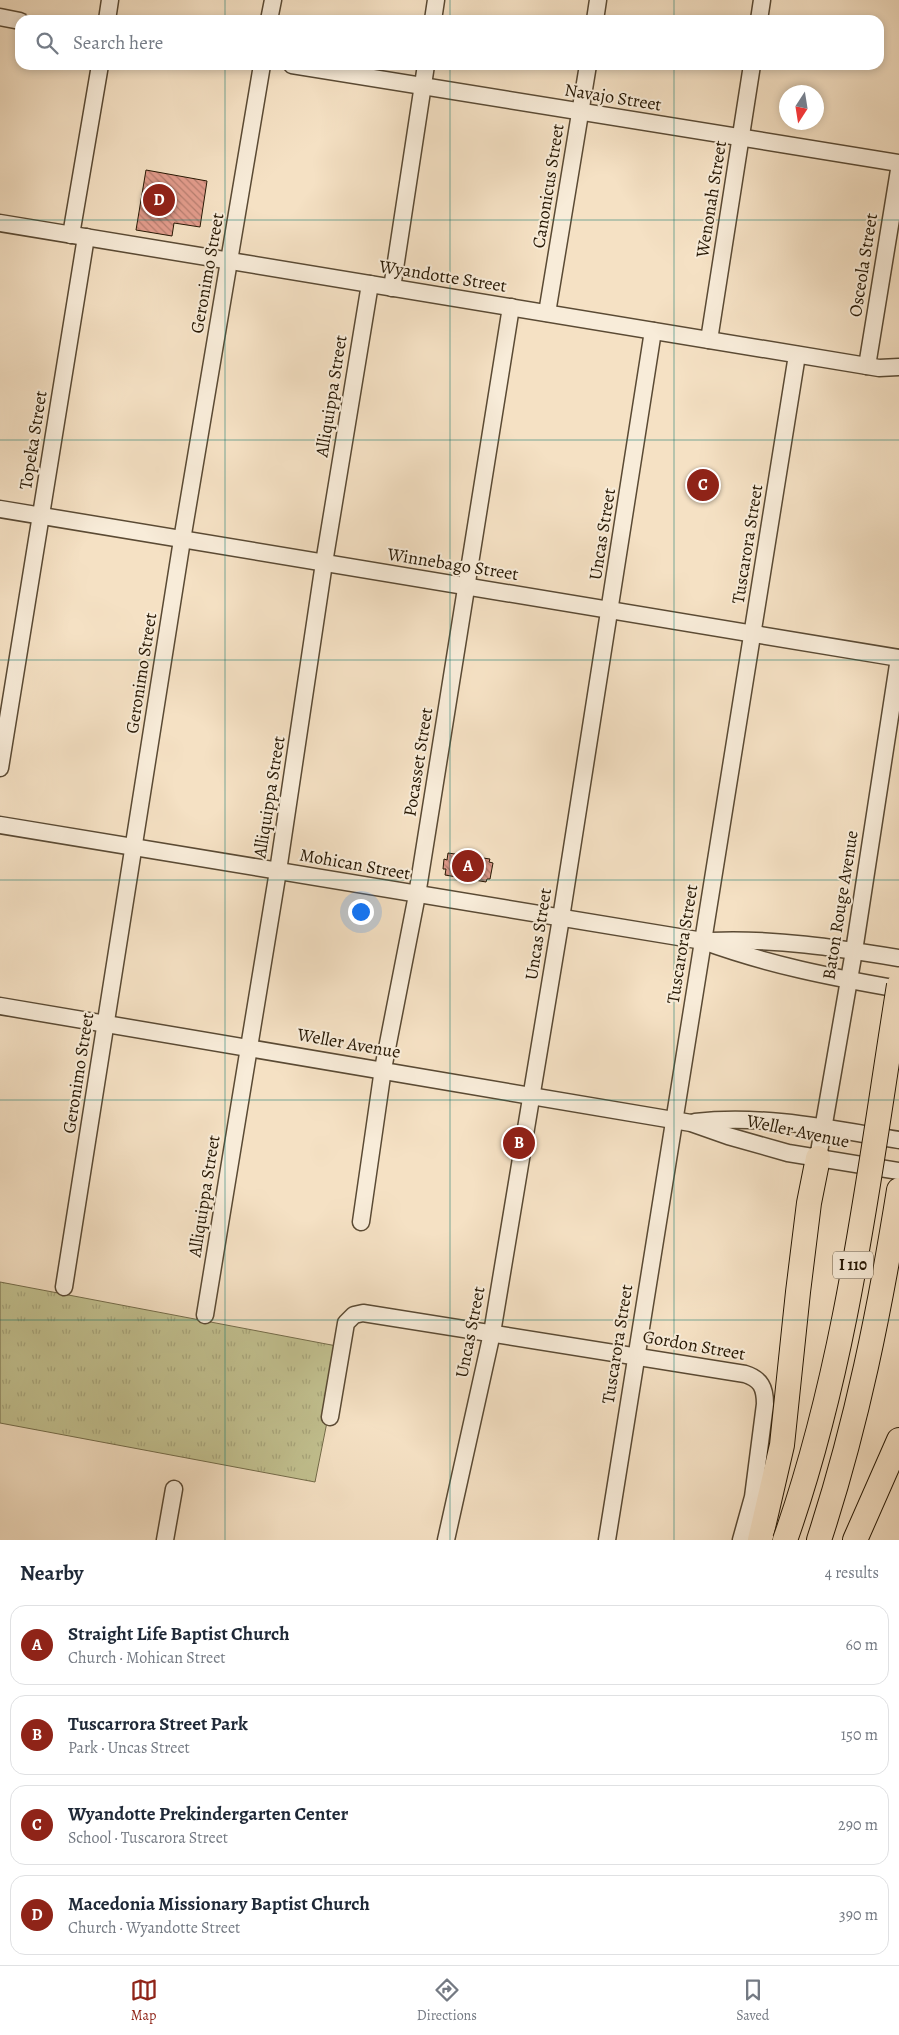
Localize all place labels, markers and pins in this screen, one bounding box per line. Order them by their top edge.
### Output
pin: D [143,181,175,219]
pin: C [687,466,719,504]
pin: A [452,847,484,885]
pin: B [503,1124,535,1162]

